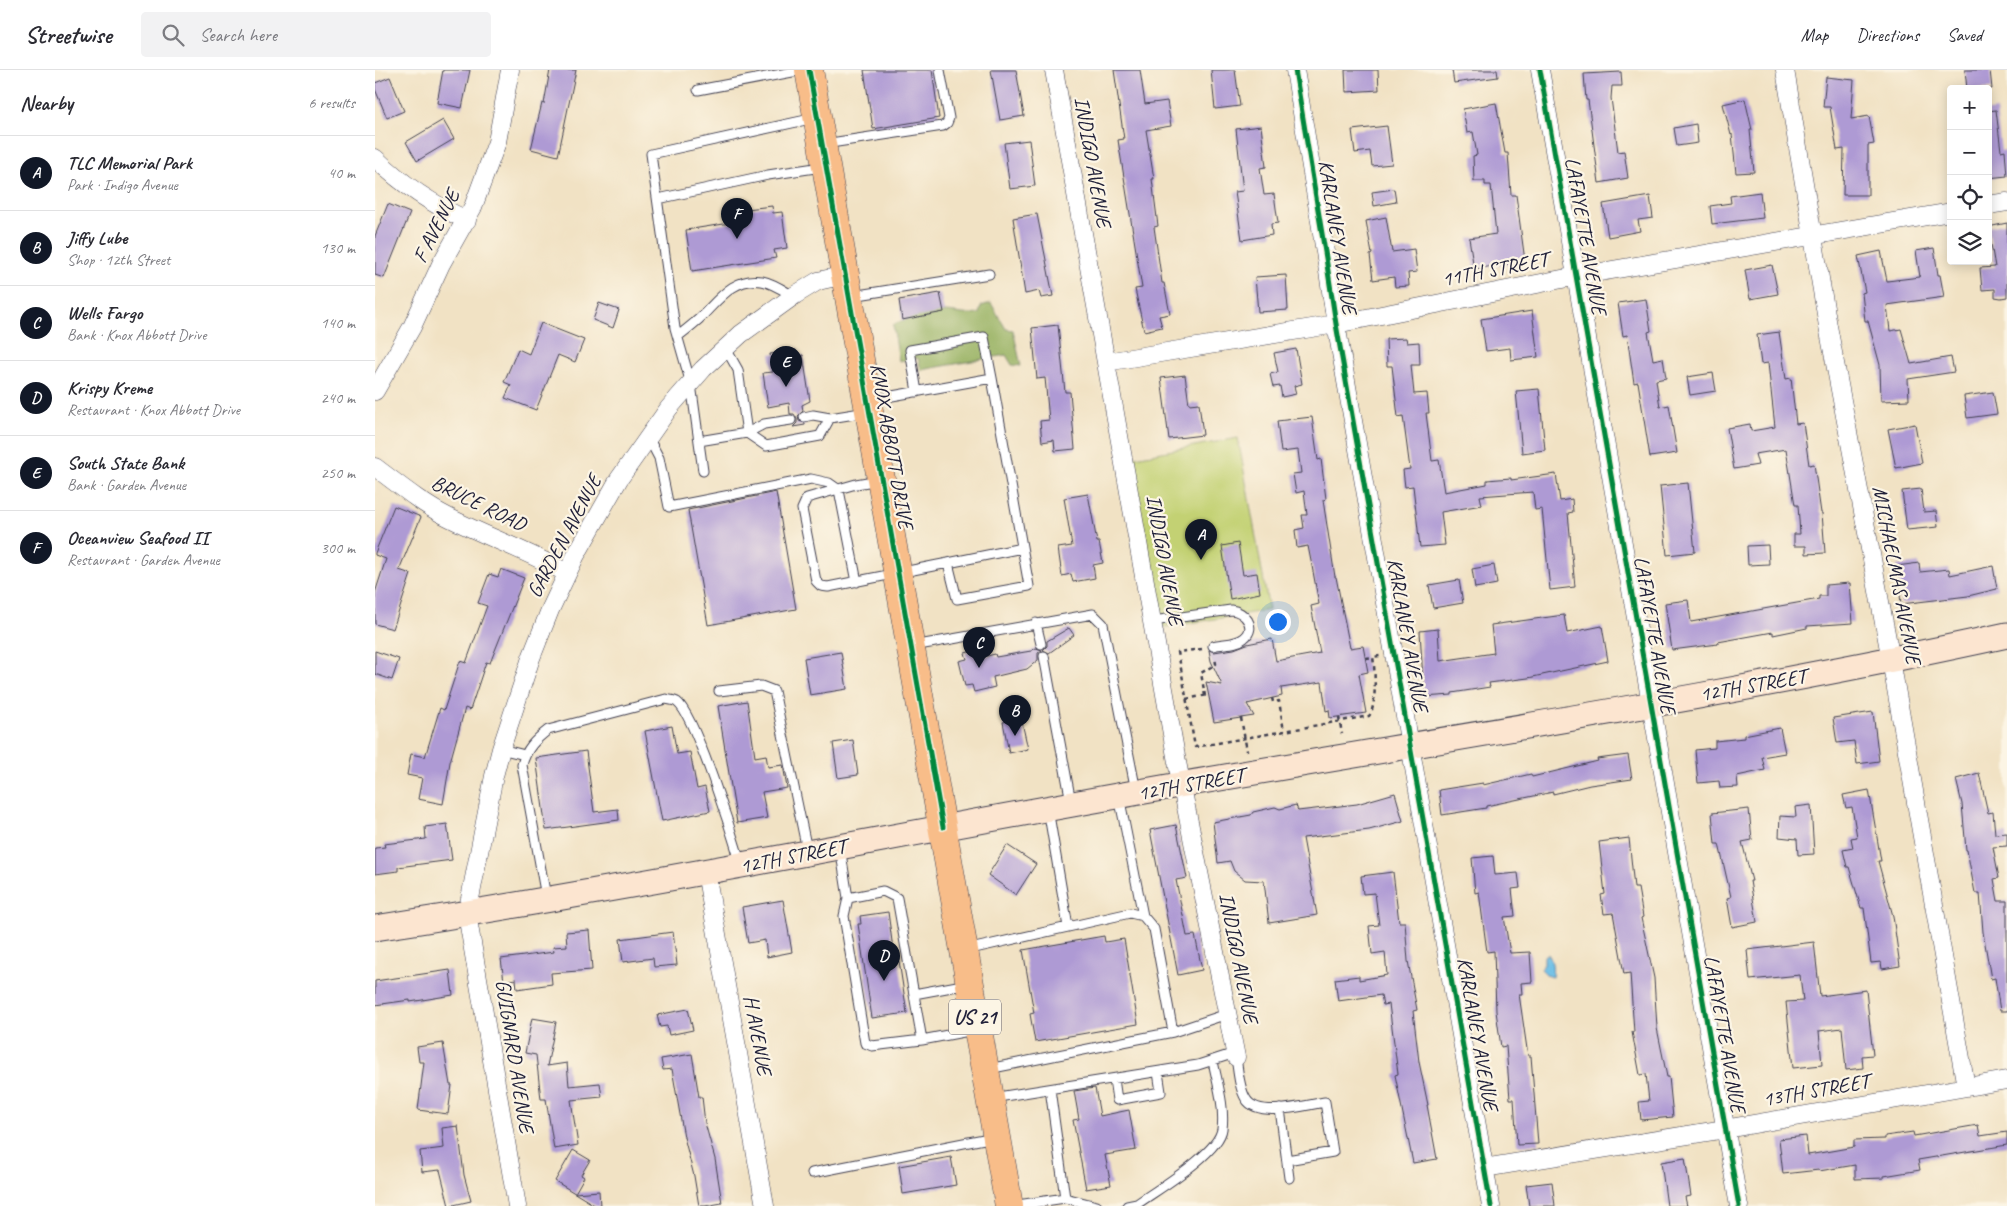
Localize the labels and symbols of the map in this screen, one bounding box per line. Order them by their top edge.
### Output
street label: INDIGO AVENUE [1069,95,1118,232]
street label: LAFAYETTE AVENUE [1559,155,1613,319]
street label: KARLANEY AVENUE [1313,158,1363,319]
street label: F AVENUE [407,183,467,267]
pin: F [721,198,753,239]
street label: 11TH STREET [1440,245,1556,292]
pin: E [770,346,802,387]
street label: KNOX ABBOTT DRIVE [865,361,920,533]
street label: GARDEN AVENUE [521,468,608,602]
street label: BRUCE ROAD [427,469,532,538]
street label: MICHAELMAS AVENUE [1867,484,1928,669]
street label: INDIGO AVENUE [1141,493,1190,630]
pin: A [1185,519,1217,560]
street label: LAFAYETTE AVENUE [1628,554,1682,718]
street label: KARLANEY AVENUE [1382,556,1435,717]
your location [1265,609,1291,635]
pin: C [963,627,995,668]
street label: 12TH STREET [1698,662,1814,707]
pin: B [999,695,1031,736]
street label: 12TH STREET [1136,761,1252,806]
street label: 12TH STREET [738,832,854,879]
street label: INDIGO AVENUE [1214,891,1265,1028]
pin: D [868,940,900,981]
street label: LAFAYETTE AVENUE [1698,953,1752,1117]
street label: KARLANEY AVENUE [1452,955,1505,1116]
street label: GUIGNARD AVENUE [490,978,540,1137]
street label: H AVENUE [738,993,778,1080]
road number: US 21 [949,1000,1001,1034]
street label: 13TH STREET [1761,1067,1877,1112]

